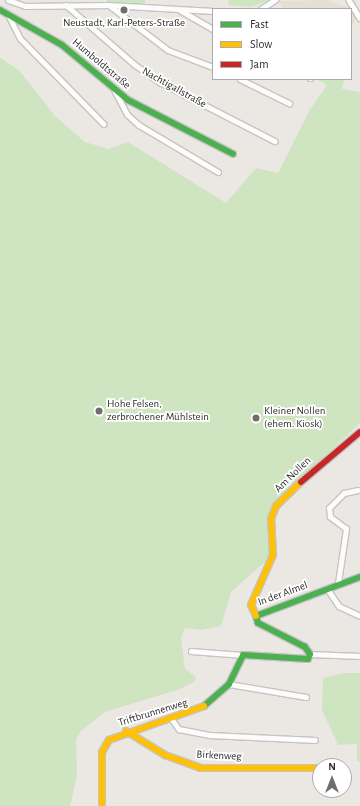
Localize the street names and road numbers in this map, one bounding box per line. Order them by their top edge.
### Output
street label: Humboldtstraße [69,36,133,92]
street label: Nachtigallstraße [140,65,208,111]
street label: Am Nollen [272,454,314,496]
street label: In der Almel [256,579,310,609]
street label: Triftbrunnenweg [117,696,189,730]
street label: Birkenweg [196,748,242,764]

